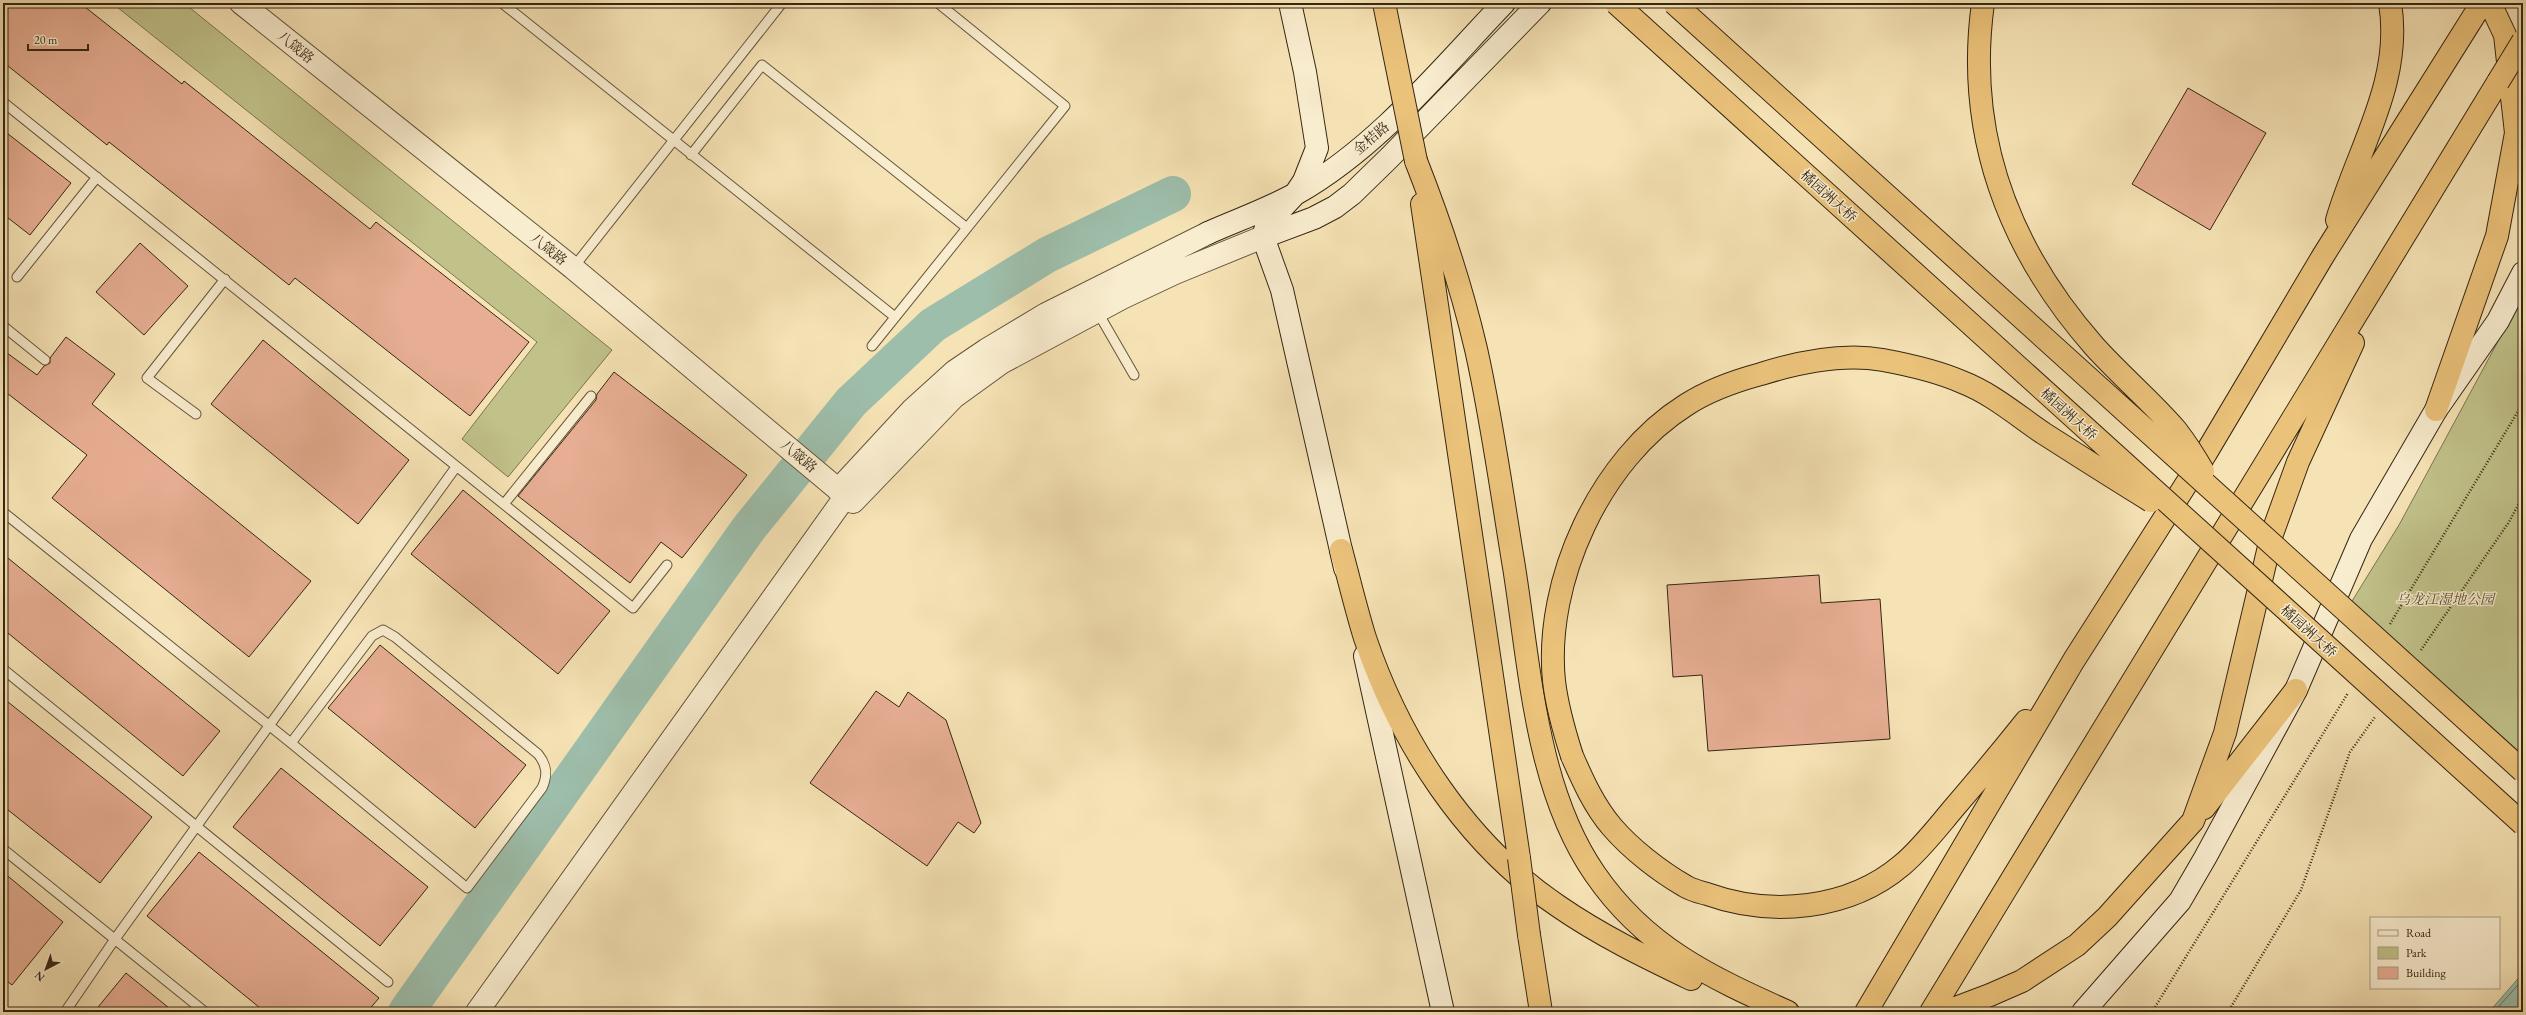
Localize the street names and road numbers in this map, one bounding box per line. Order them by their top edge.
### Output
street label: 八箴路 [274,27,318,67]
street label: 金桔路 [1349,118,1393,158]
street label: 橘园洲大桥 [1797,166,1861,226]
street label: 八箴路 [527,229,571,269]
street label: 橘园洲大桥 [2037,384,2101,444]
street label: 八箴路 [777,436,821,476]
street label: 橘园洲大桥 [2277,601,2341,661]

